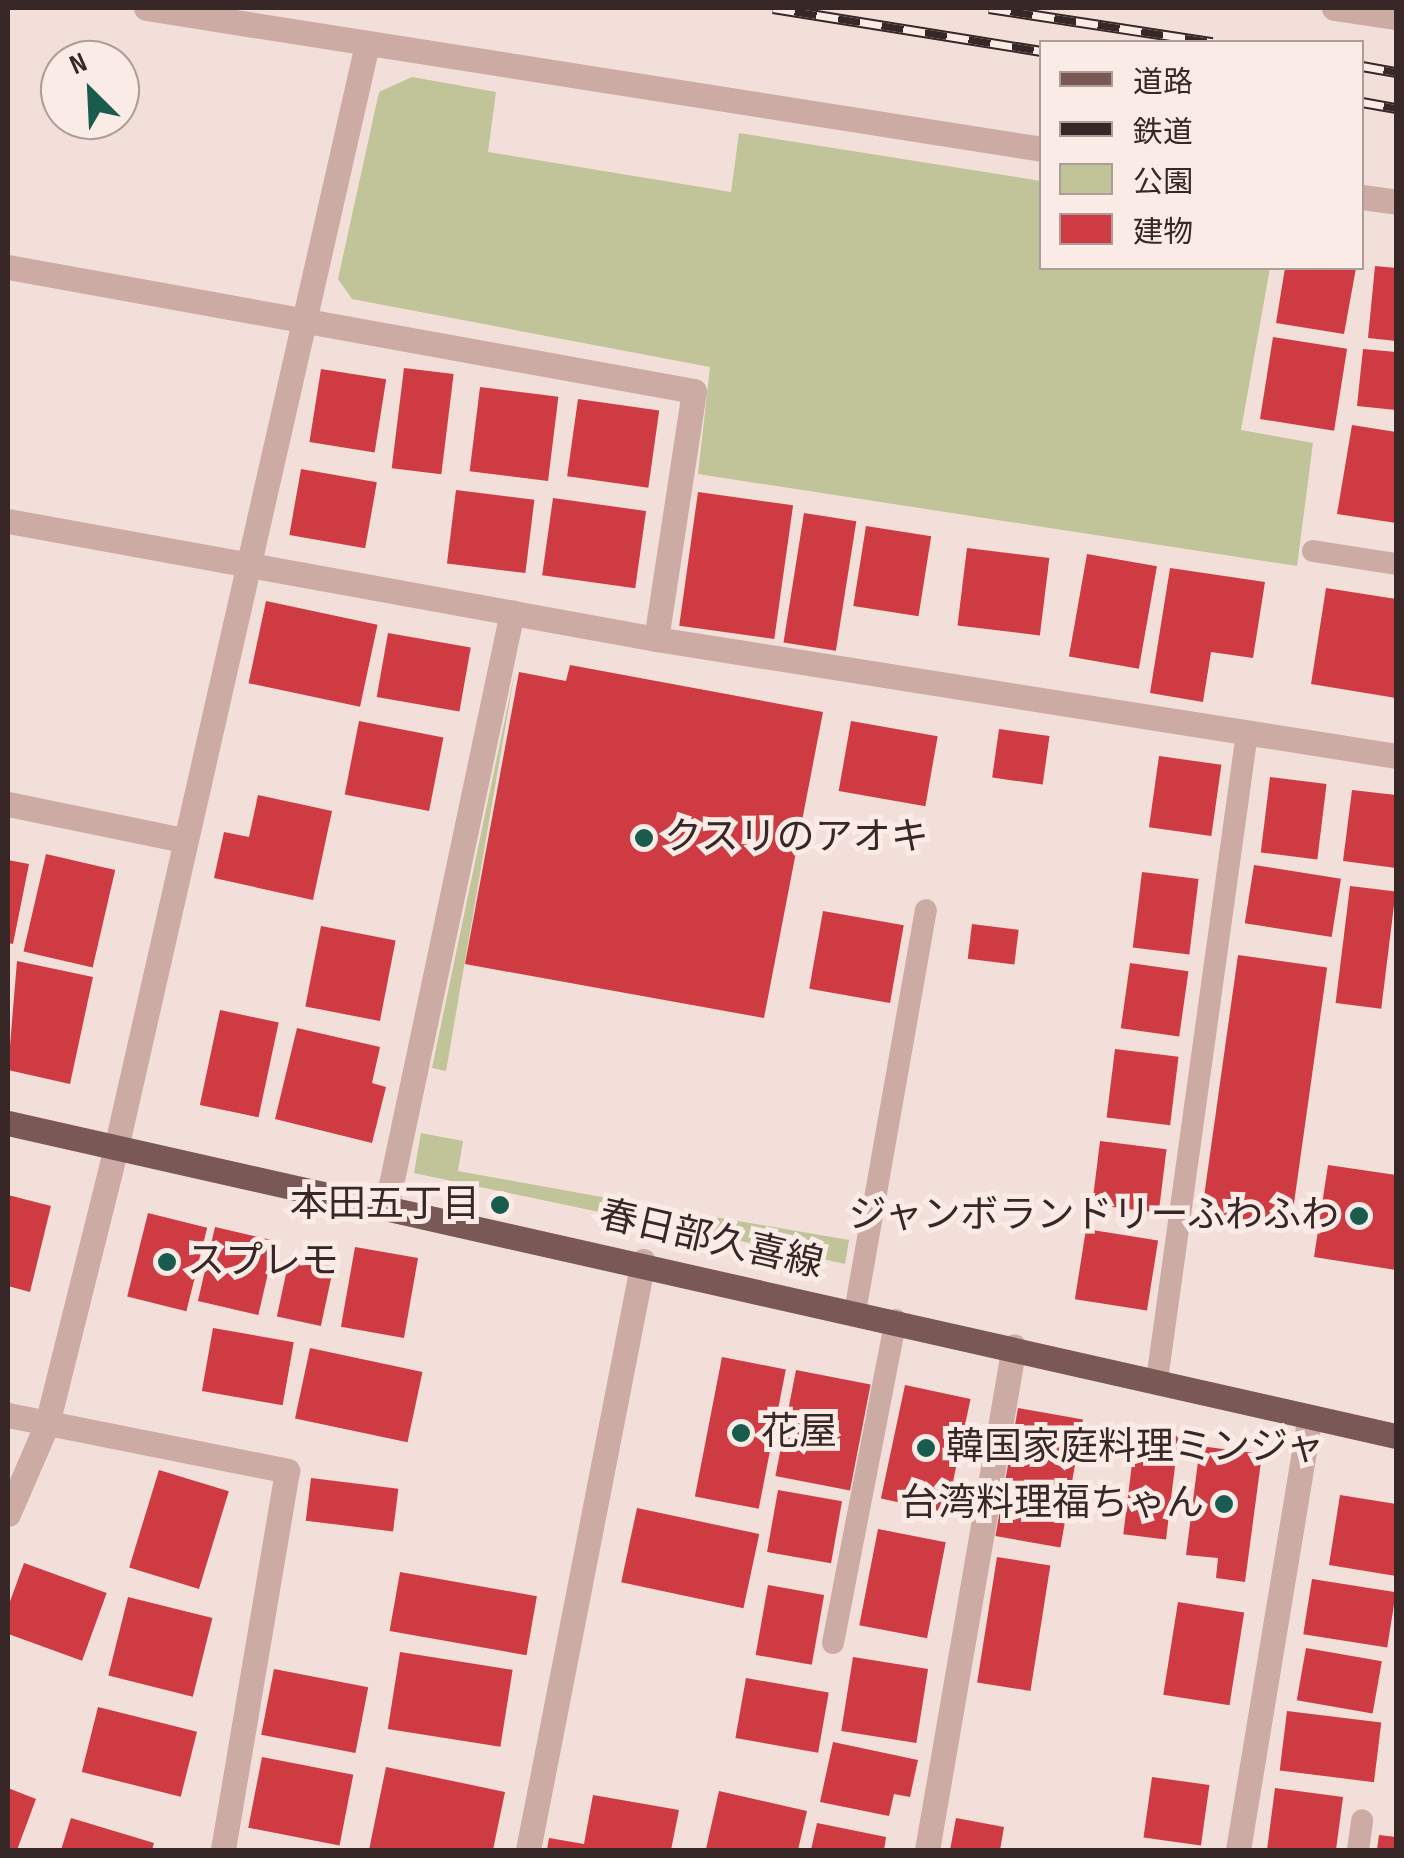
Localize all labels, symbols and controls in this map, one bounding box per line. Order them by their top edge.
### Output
north arrow [40,40,140,140]
legend [1039,40,1364,270]
text: N [65,46,92,82]
text: 道路 [1133,65,1193,101]
text: 鉄道 [1133,115,1193,151]
text: 公園 [1133,165,1193,201]
text: 建物 [1133,215,1193,251]
place label: クスリのアオキ [664,815,930,861]
marker: クスリのアオキ [633,827,655,849]
place label: 本田五丁目 [290,1182,480,1228]
street label: 春日部久喜線 [595,1192,827,1288]
place label: ジャンボランドリーふわふわ [845,1193,1339,1239]
marker: 本田五丁目 [489,1194,511,1216]
marker: ジャンボランドリーふわふわ [1348,1205,1370,1227]
place label: スプレモ [187,1239,339,1285]
marker: スプレモ [156,1251,178,1273]
place label: 花屋 [761,1410,837,1456]
marker: 花屋 [730,1422,752,1444]
place label: 韓国家庭料理ミンジャ [946,1425,1326,1471]
marker: 韓国家庭料理ミンジャ [915,1437,937,1459]
place label: 台湾料理福ちゃん [900,1481,1204,1527]
marker: 台湾料理福ちゃん [1213,1493,1235,1515]

